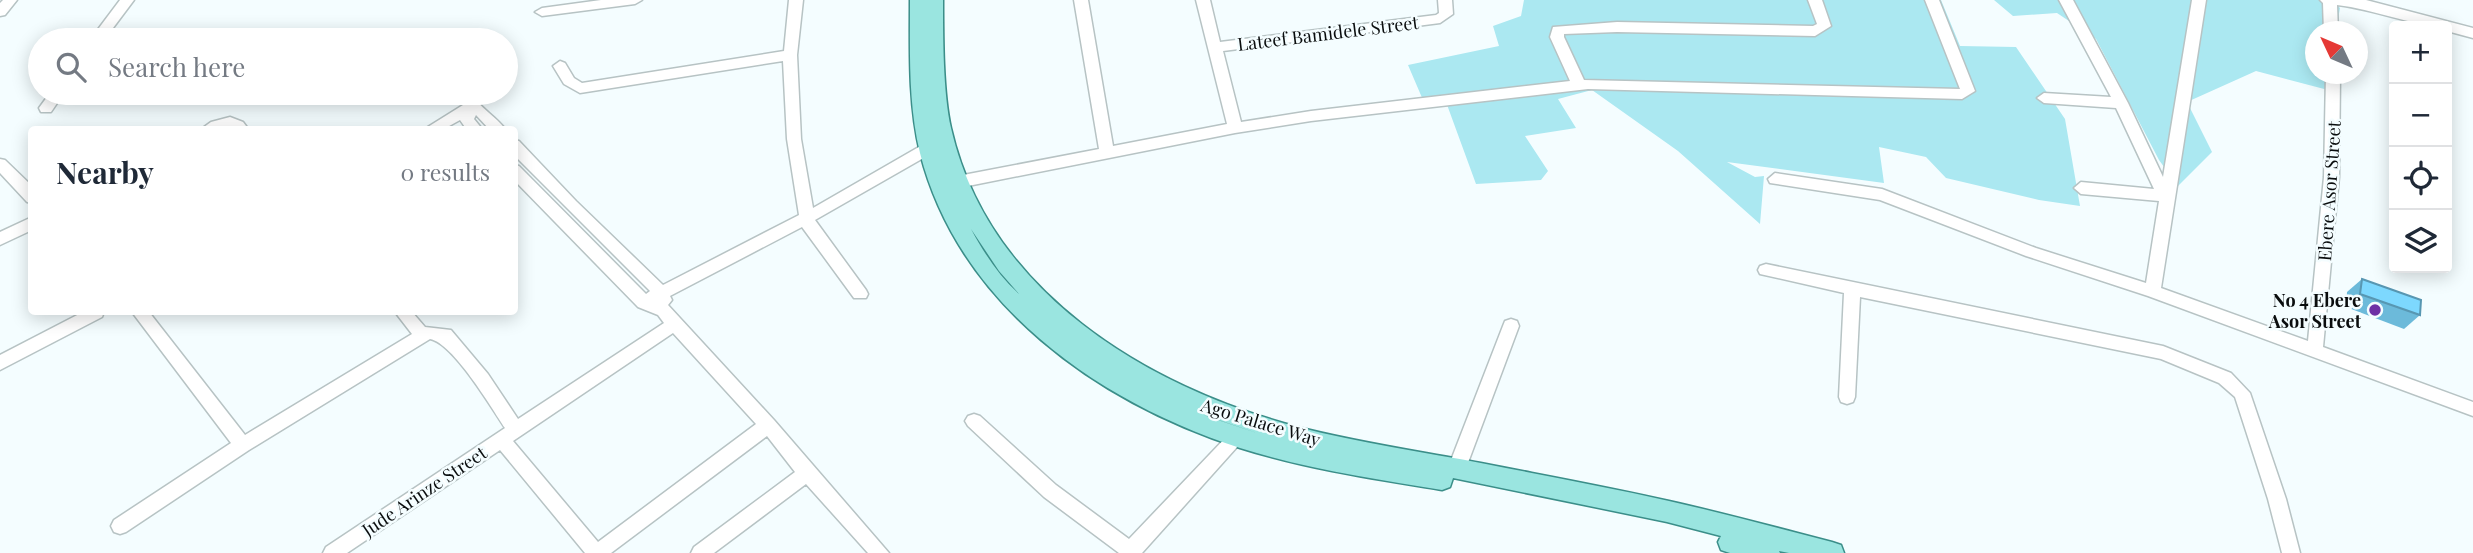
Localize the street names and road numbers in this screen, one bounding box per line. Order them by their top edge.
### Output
street label: Lateef Bamidele Street [1236,10,1421,56]
street label: Ebere Asor Street [2312,119,2346,262]
street label: Ago Palace Way [1197,392,1324,452]
street label: Jude Arinze Street [356,440,491,542]

